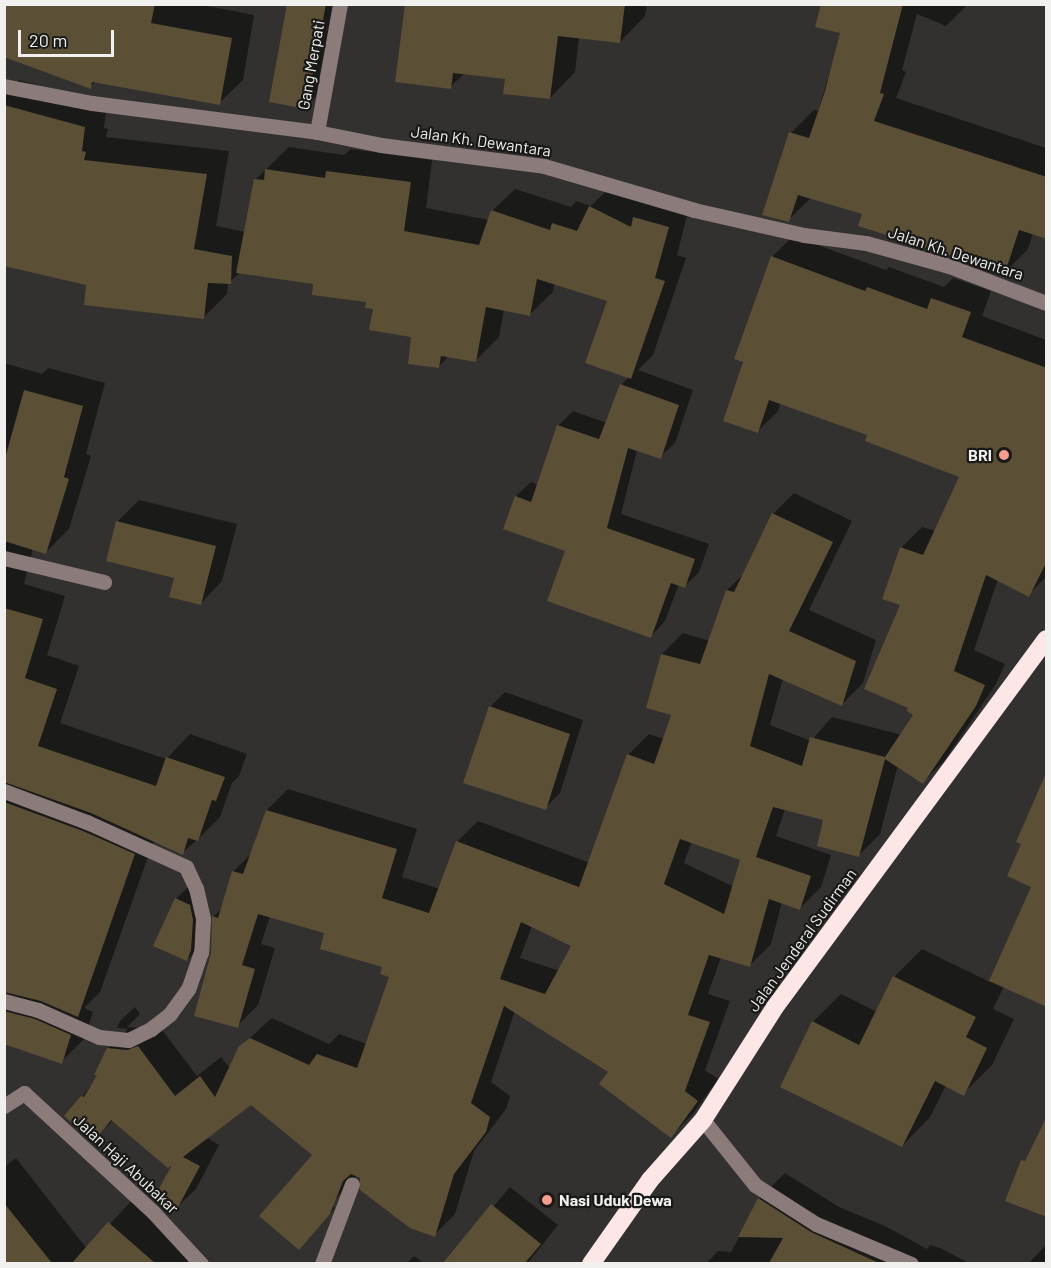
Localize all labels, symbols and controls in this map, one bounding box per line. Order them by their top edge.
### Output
scale bar [21,18,117,56]
street label: Gang Merpati [294,19,328,111]
text: 20 m [29,29,67,51]
street label: Jalan Kh. Dewantara [410,122,552,160]
street label: Jalan Kh. Dewantara [886,222,1026,284]
place label: BRI [968,445,992,465]
marker: BRI [997,448,1011,462]
street label: Jalan Jenderal Sudirman [744,865,860,1015]
street label: Jalan Haji Abubakar [69,1110,183,1218]
place label: Nasi Uduk Dewa [559,1190,672,1210]
marker: Nasi Uduk Dewa [540,1193,554,1207]

